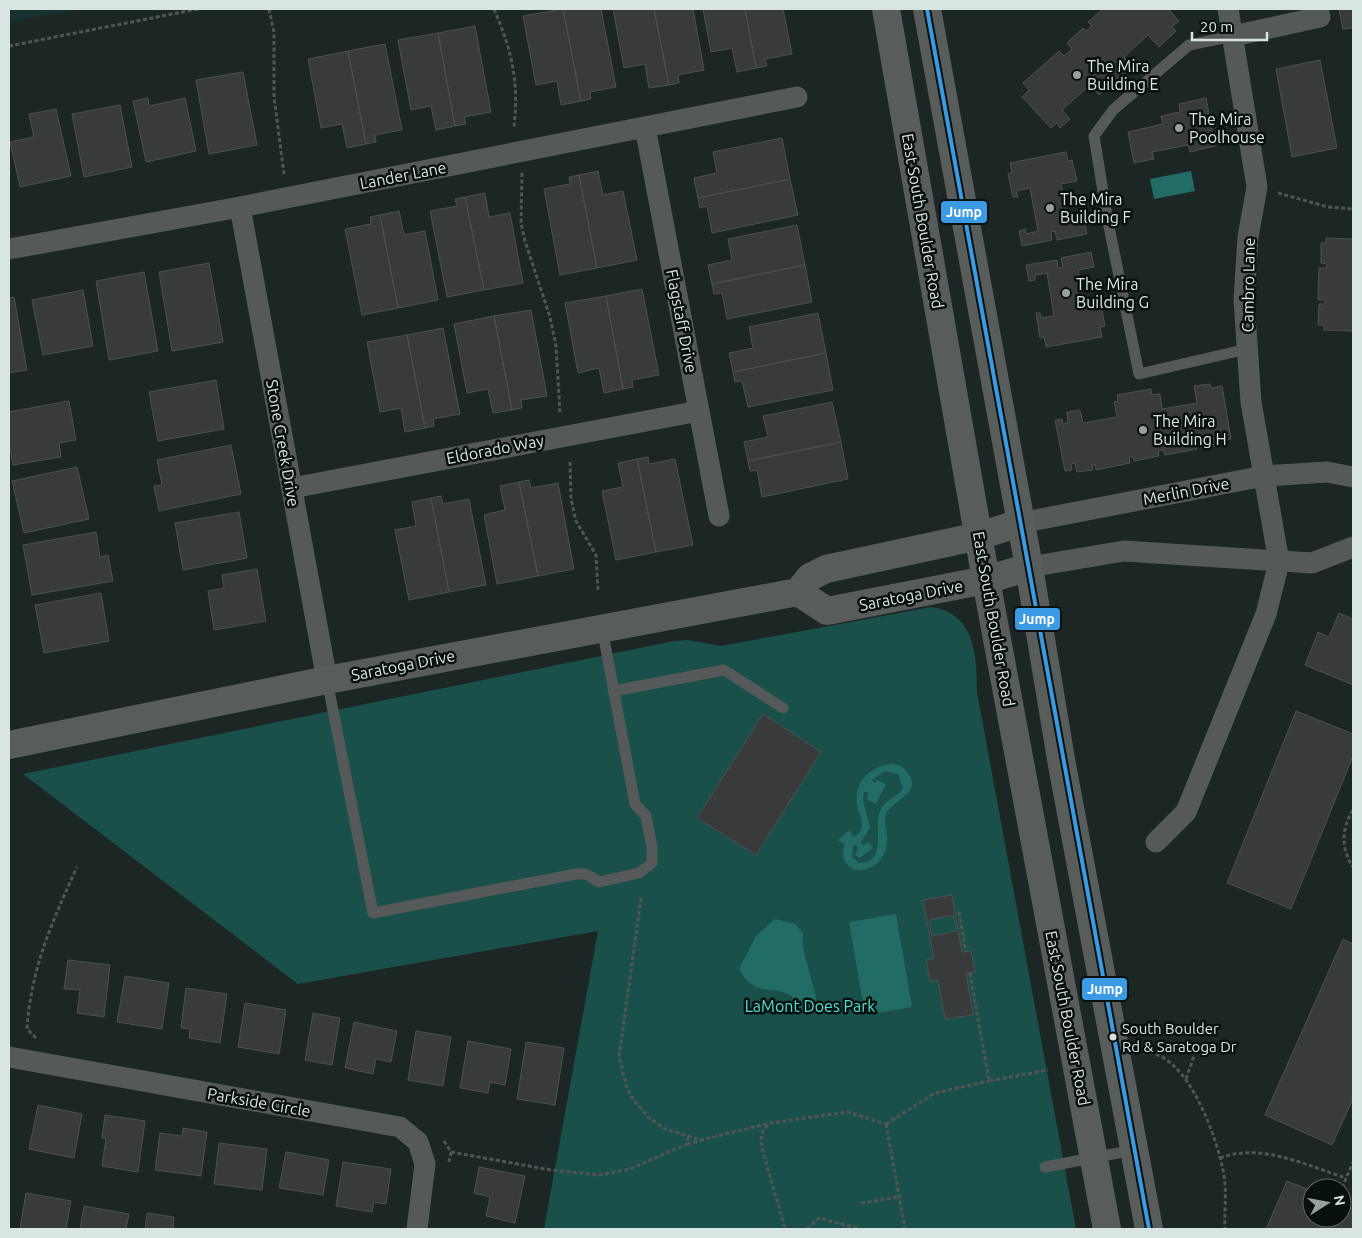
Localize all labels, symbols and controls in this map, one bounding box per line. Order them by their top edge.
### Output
scale bar [1192,10,1267,42]
text: 20 m [1200,18,1233,35]
place label: The Mira Building E [1087,57,1159,93]
marker: The Mira Building E [1071,69,1083,81]
place label: The Mira Poolhouse [1189,110,1265,146]
marker: The Mira Poolhouse [1173,122,1185,134]
street label: East South Boulder Road [899,132,947,310]
street label: Lander Lane [358,158,448,192]
place label: The Mira Building F [1060,190,1131,226]
line badge: Jump [940,200,988,224]
marker: The Mira Building F [1044,202,1056,214]
text: Jump [946,204,982,220]
street label: Cambro Lane [1238,238,1258,332]
street label: Flagstaff Drive [663,268,701,374]
place label: The Mira Building G [1076,275,1149,311]
marker: The Mira Building G [1060,287,1072,299]
street label: Stone Creek Drive [263,378,303,508]
place label: The Mira Building H [1153,412,1227,448]
marker: The Mira Building H [1137,424,1149,436]
street label: Eldorado Way [445,431,546,467]
street label: Merlin Drive [1141,474,1231,508]
street label: East South Boulder Road [970,530,1018,708]
street label: Saratoga Drive [858,576,964,614]
line badge: Jump [1014,607,1061,631]
text: Jump [1019,611,1055,627]
street label: Saratoga Drive [350,646,456,684]
street label: East South Boulder Road [1042,929,1094,1107]
line badge: Jump [1081,977,1128,1001]
text: Jump [1087,981,1123,997]
park label: LaMont Does Park [745,997,875,1015]
place label: South Boulder Rd & Saratoga Dr [1122,1020,1237,1055]
marker: South Boulder Rd & Saratoga Dr [1108,1032,1118,1042]
street label: Parkside Circle [206,1084,312,1120]
north arrow [1302,1178,1352,1228]
text: N [1331,1194,1349,1207]

